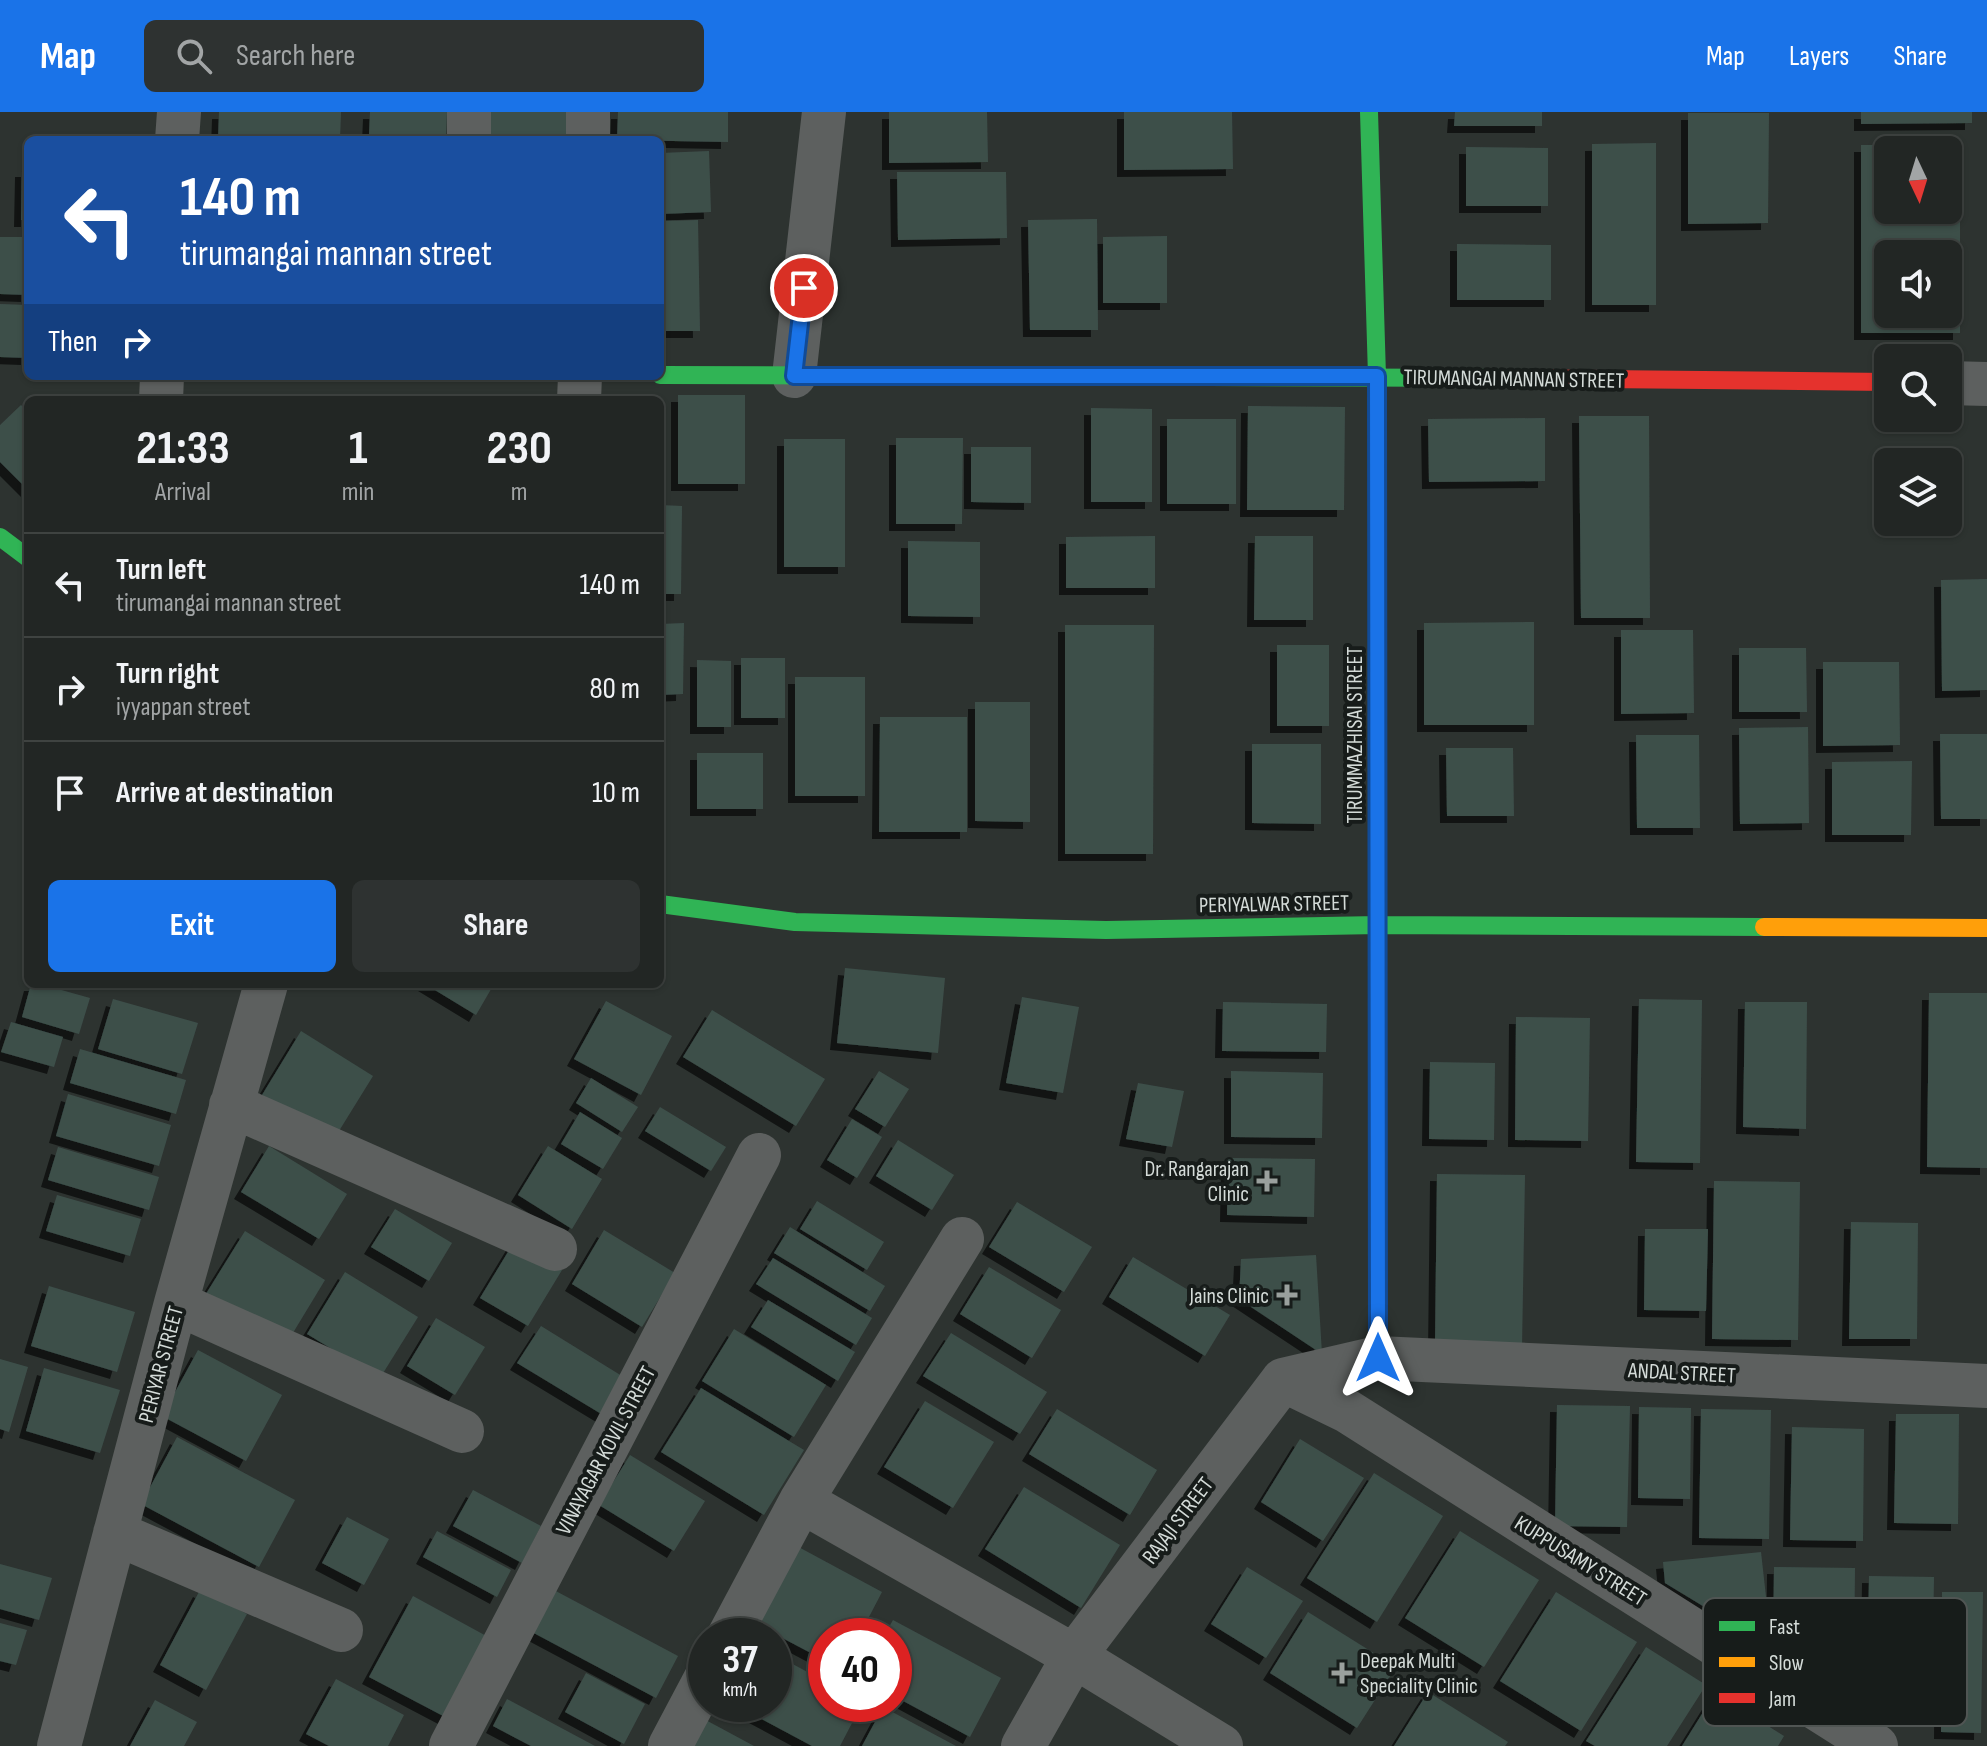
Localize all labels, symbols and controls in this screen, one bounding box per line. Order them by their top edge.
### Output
search box [144,20,704,92]
text: Map [40,34,96,79]
icon: search [172,34,216,78]
text: Search here [236,38,355,74]
text: Map [1706,40,1745,73]
text: Layers [1789,40,1849,73]
text: Share [1893,40,1947,73]
north arrow [1874,136,1962,224]
map controls [1874,136,1962,536]
text: 140 m [180,165,301,232]
icon: left [48,168,152,272]
text: tirumangai mannan street [180,233,492,276]
button: sound [1874,240,1962,328]
pin [770,254,838,322]
icon: arrive [782,266,826,310]
icon: right [114,320,158,364]
text: Then [48,324,98,360]
button: search [1874,344,1962,432]
street label: TIRUMANGAI MANNAN STREET [1403,364,1625,395]
text: 21:33 [136,420,230,477]
text: 1 [349,420,368,477]
text: 230 [487,420,552,477]
button: layers [1874,448,1962,536]
text: Arrival [155,477,211,508]
text: min [342,477,374,508]
text: m [511,477,528,508]
text: Turn left [116,552,206,588]
icon: left [48,563,92,607]
text: 140 m [580,567,640,603]
text: tirumangai mannan street [116,588,341,619]
street label: TIRUMMAZHISAI STREET [1342,646,1369,824]
text: Turn right [116,656,219,692]
icon: right [48,667,92,711]
text: 80 m [589,671,640,707]
text: iyyappan street [116,692,250,723]
icon: arrive [48,771,92,815]
text: Arrive at destination [116,775,333,811]
text: 10 m [592,775,640,811]
button: Exit [48,880,336,972]
button: Share [352,880,640,972]
street label: PERIYALWAR STREET [1199,890,1349,919]
place label: Dr. Rangarajan Clinic [1144,1156,1249,1208]
marker: Dr. Rangarajan Clinic [1256,1170,1278,1192]
place label: Jains Clinic [1188,1283,1269,1310]
marker: Jains Clinic [1276,1284,1298,1306]
street label: PERIYAR STREET [133,1303,190,1426]
position arrow [1336,1316,1420,1400]
street label: ANDAL STREET [1626,1357,1736,1390]
street label: VINAYAGAR KOVIL STREET [550,1362,662,1540]
street label: RAJAJI STREET [1137,1472,1220,1570]
street label: KUPPUSAMY STREET [1509,1510,1651,1613]
legend [1703,1598,1967,1726]
text: Fast [1769,1614,1800,1641]
speed limit sign: 40 [808,1618,912,1722]
text: 37 [722,1636,758,1684]
place label: Deepak Multi Speciality Clinic [1360,1648,1478,1700]
text: Slow [1769,1650,1804,1677]
marker: Deepak Multi Speciality Clinic [1331,1662,1353,1684]
text: km/h [723,1678,757,1702]
text: Jam [1768,1686,1796,1713]

